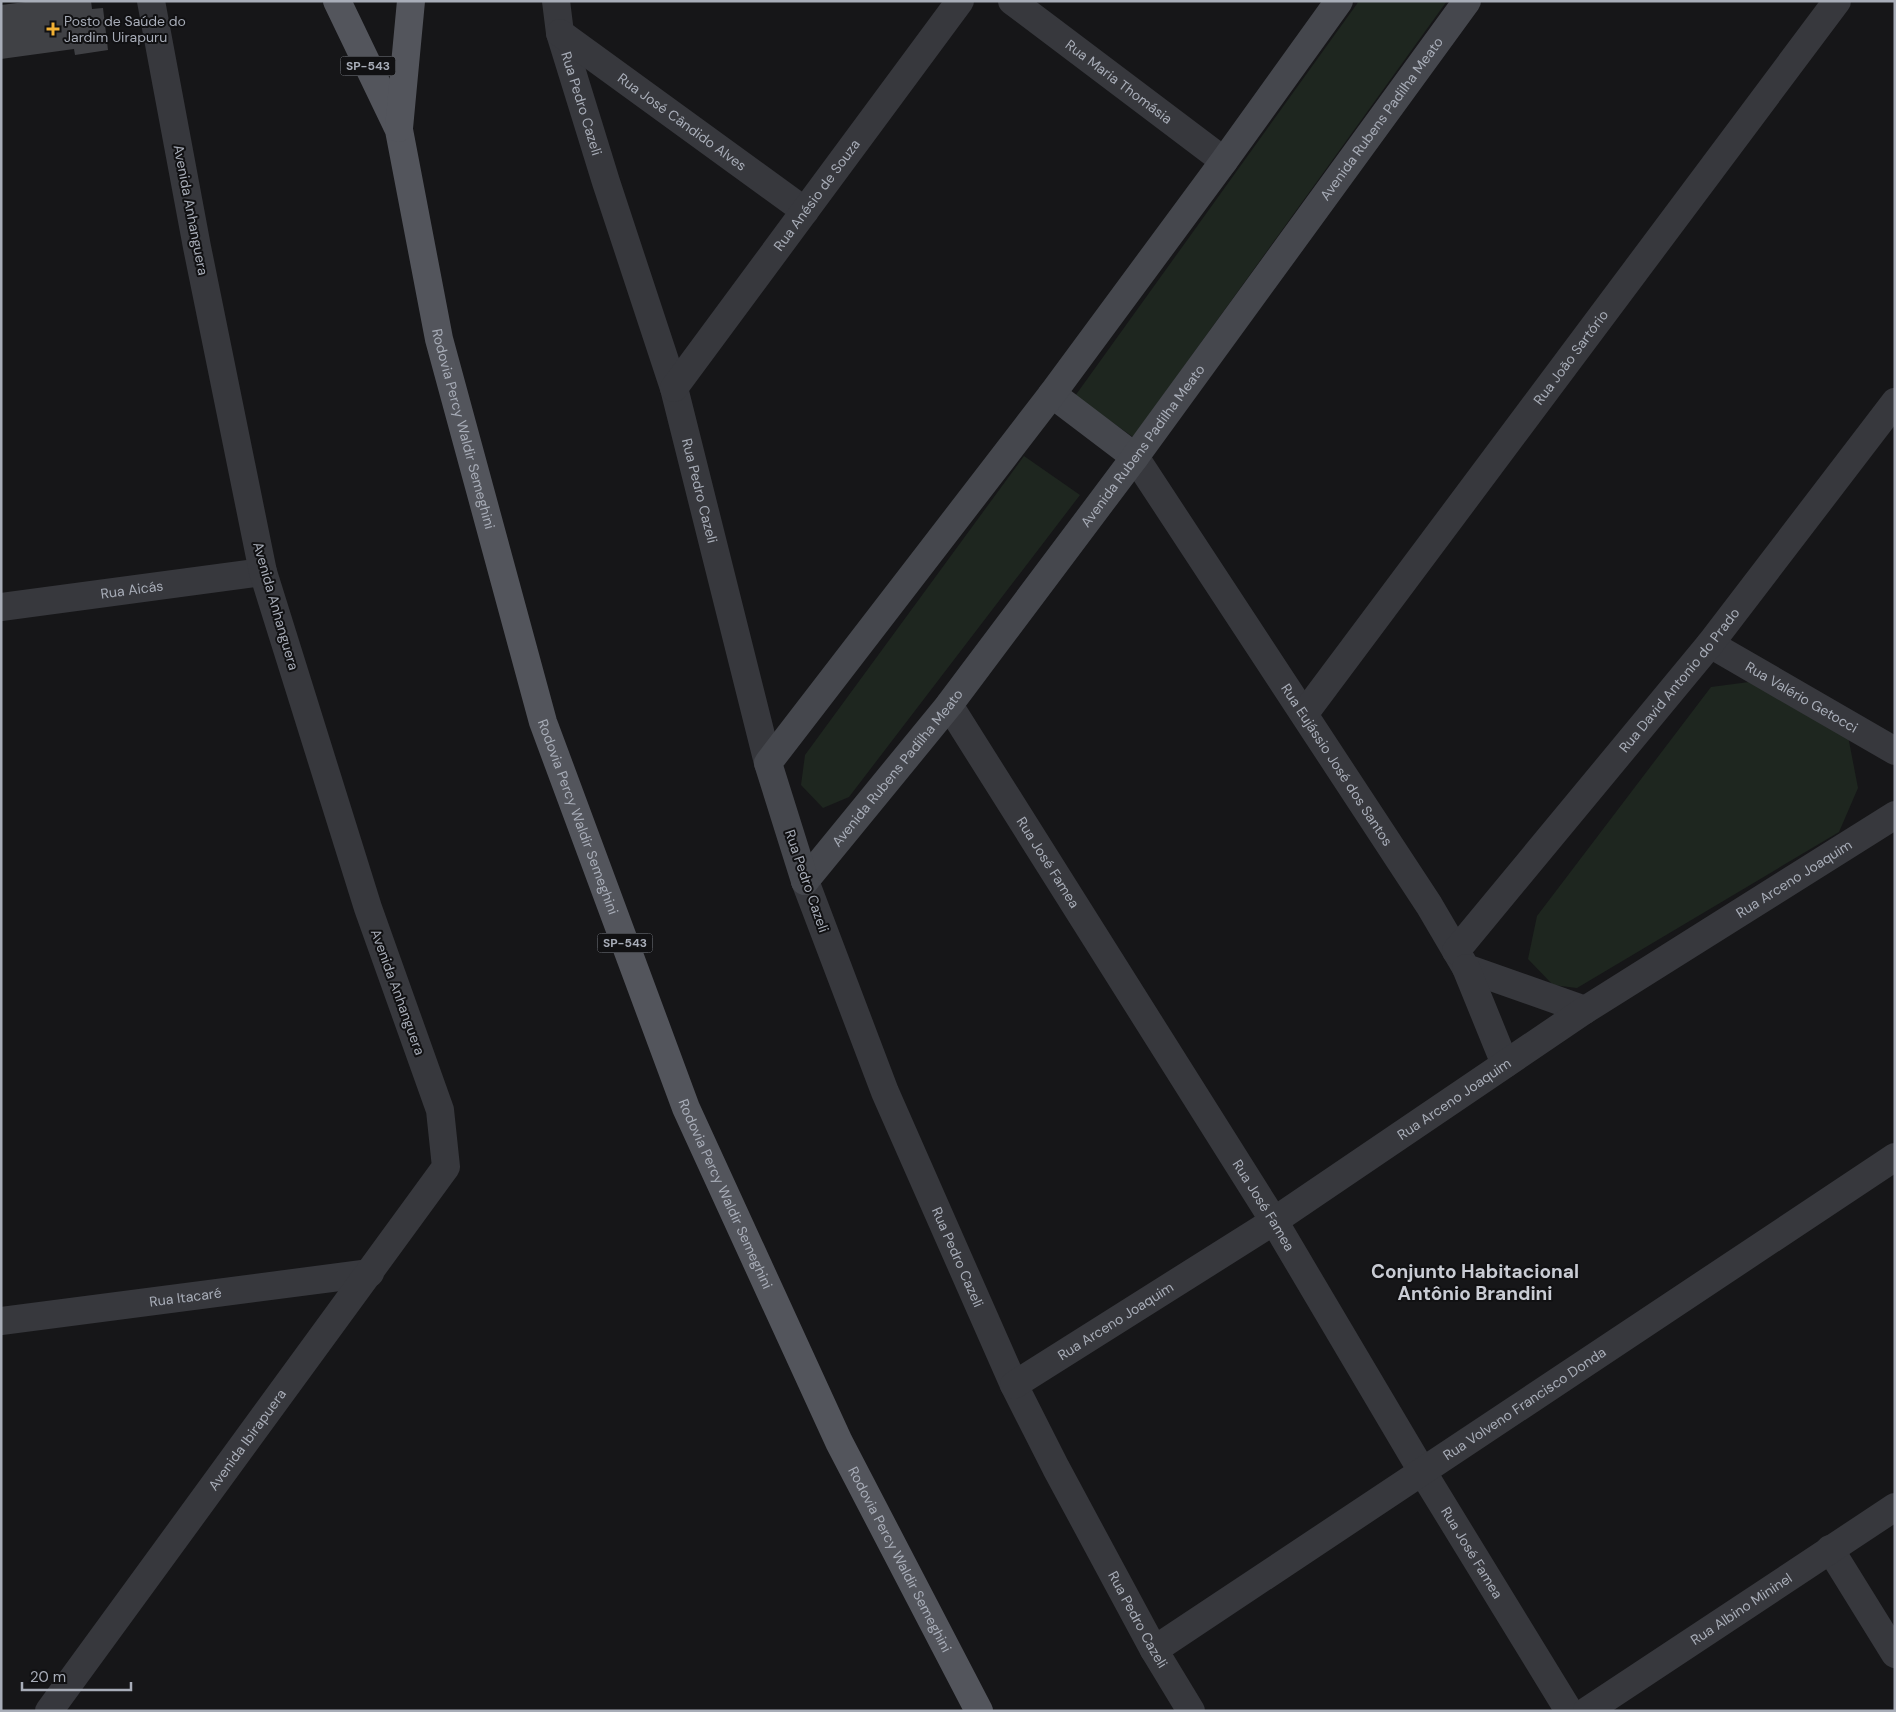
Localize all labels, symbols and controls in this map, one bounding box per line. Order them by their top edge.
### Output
place label: Posto de Saúde do Jardim Uirapuru [64,12,186,46]
marker: Posto de Saúde do Jardim Uirapuru [46,22,60,36]
street label: Avenida Rubens Padilha Meato [1316,33,1447,204]
street label: Rua Maria Thomásia [1062,36,1176,128]
street label: Rua Pedro Cazeli [557,49,606,158]
road number: SP-543 [340,56,396,76]
street label: Rua José Cândido Alves [614,69,750,175]
street label: Rua Anésio de Souza [769,136,864,254]
street label: Avenida Anhanguera [170,143,212,277]
street label: Rua João Sartório [1529,306,1612,408]
street label: Rodovia Percy Waldir Semeghini [428,327,499,531]
street label: Avenida Rubens Padilha Meato [1077,361,1209,531]
street label: Rua Pedro Cazeli [678,436,722,545]
street label: Avenida Anhanguera [249,540,303,672]
street label: Rua Aicás [99,576,164,603]
street label: Rua David Antonio do Prado [1615,604,1743,756]
street label: Rua Valério Getocci [1742,657,1861,737]
street label: Rua Eujássio José dos Santos [1277,680,1397,849]
street label: Avenida Rubens Padilha Meato [828,686,967,850]
street label: Rodovia Percy Waldir Semeghini [534,717,623,917]
street label: Rua José Famea [1013,813,1084,911]
street label: Rua Pedro Cazeli [781,827,833,935]
street label: Rua Arceno Joaquim [1733,835,1855,922]
street label: Avenida Anhanguera [367,927,429,1057]
road number: SP-543 [598,934,652,952]
street label: Rua Arceno Joaquim [1394,1054,1514,1144]
street label: Rodovia Percy Waldir Semeghini [674,1096,777,1292]
street label: Rua José Famea [1229,1156,1299,1254]
street label: Rua Pedro Cazeli [928,1204,988,1310]
district label: Conjunto Habitacional Antônio Brandini [1371,1259,1579,1306]
street label: Rua Arceno Joaquim [1054,1278,1177,1364]
street label: Rua Itacaré [148,1283,223,1311]
street label: Rua Volveno Francisco Donda [1440,1343,1609,1464]
street label: Avenida Ibirapuera [204,1385,290,1494]
street label: Rodovia Percy Waldir Semeghini [844,1463,956,1655]
street label: Rua José Famea [1437,1503,1507,1602]
street label: Rua Pedro Cazeli [1104,1568,1172,1671]
street label: Rua Albino Mininel [1687,1569,1795,1649]
scale bar [22,1660,131,1692]
text: 20 m [30,1667,66,1687]

